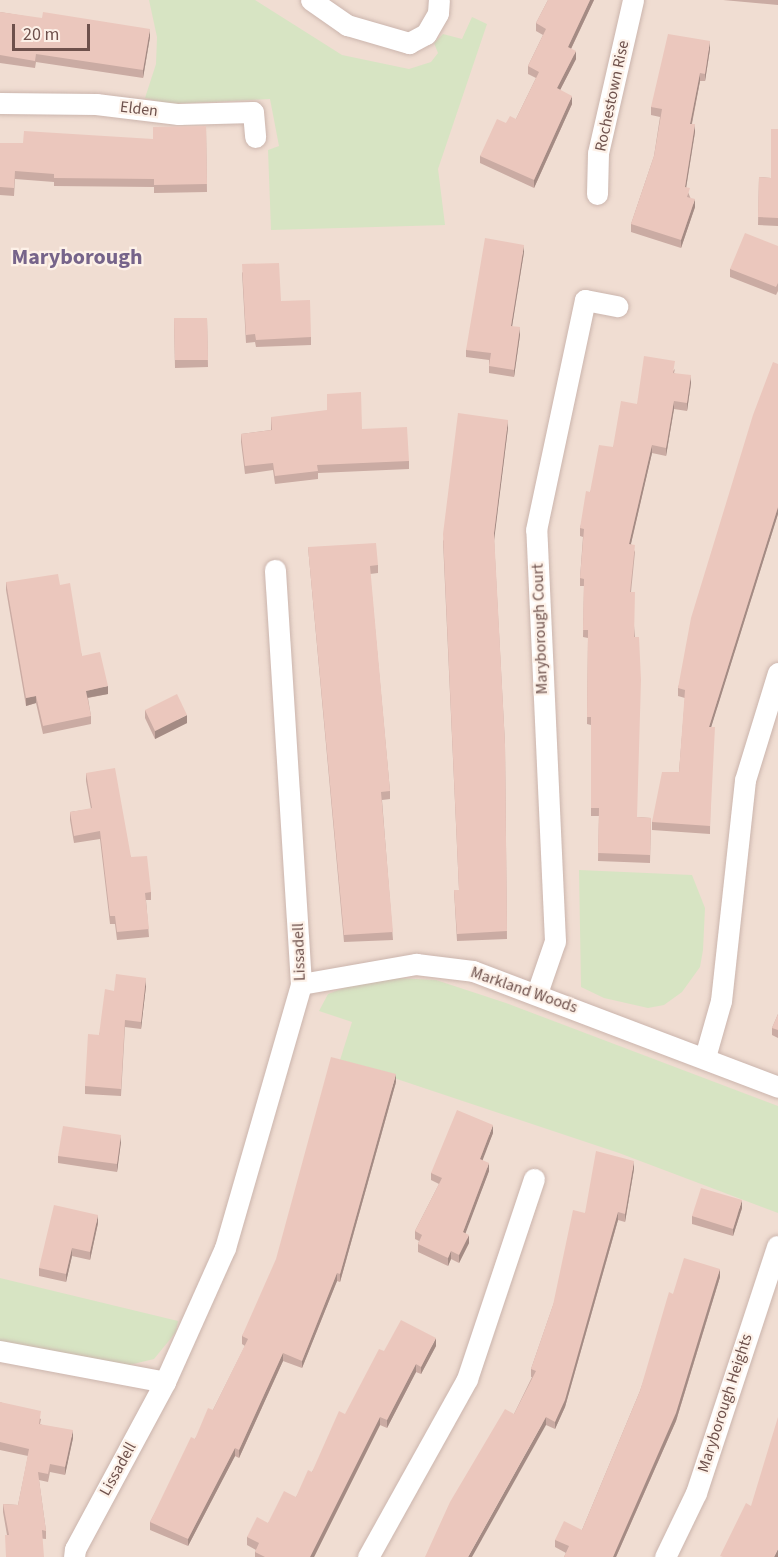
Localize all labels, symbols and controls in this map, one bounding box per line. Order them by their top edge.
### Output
scale bar [15,12,93,50]
text: 20 m [23,22,59,47]
street label: Rochestown Rise [591,39,633,153]
street label: Elden [119,97,159,121]
district label: Maryborough [11,245,143,271]
street label: Maryborough Court [528,563,552,695]
street label: Lissadell [288,923,310,981]
street label: Markland Woods [468,963,580,1017]
street label: Maryborough Heights [694,1331,756,1475]
street label: Lissadell [96,1439,140,1499]

